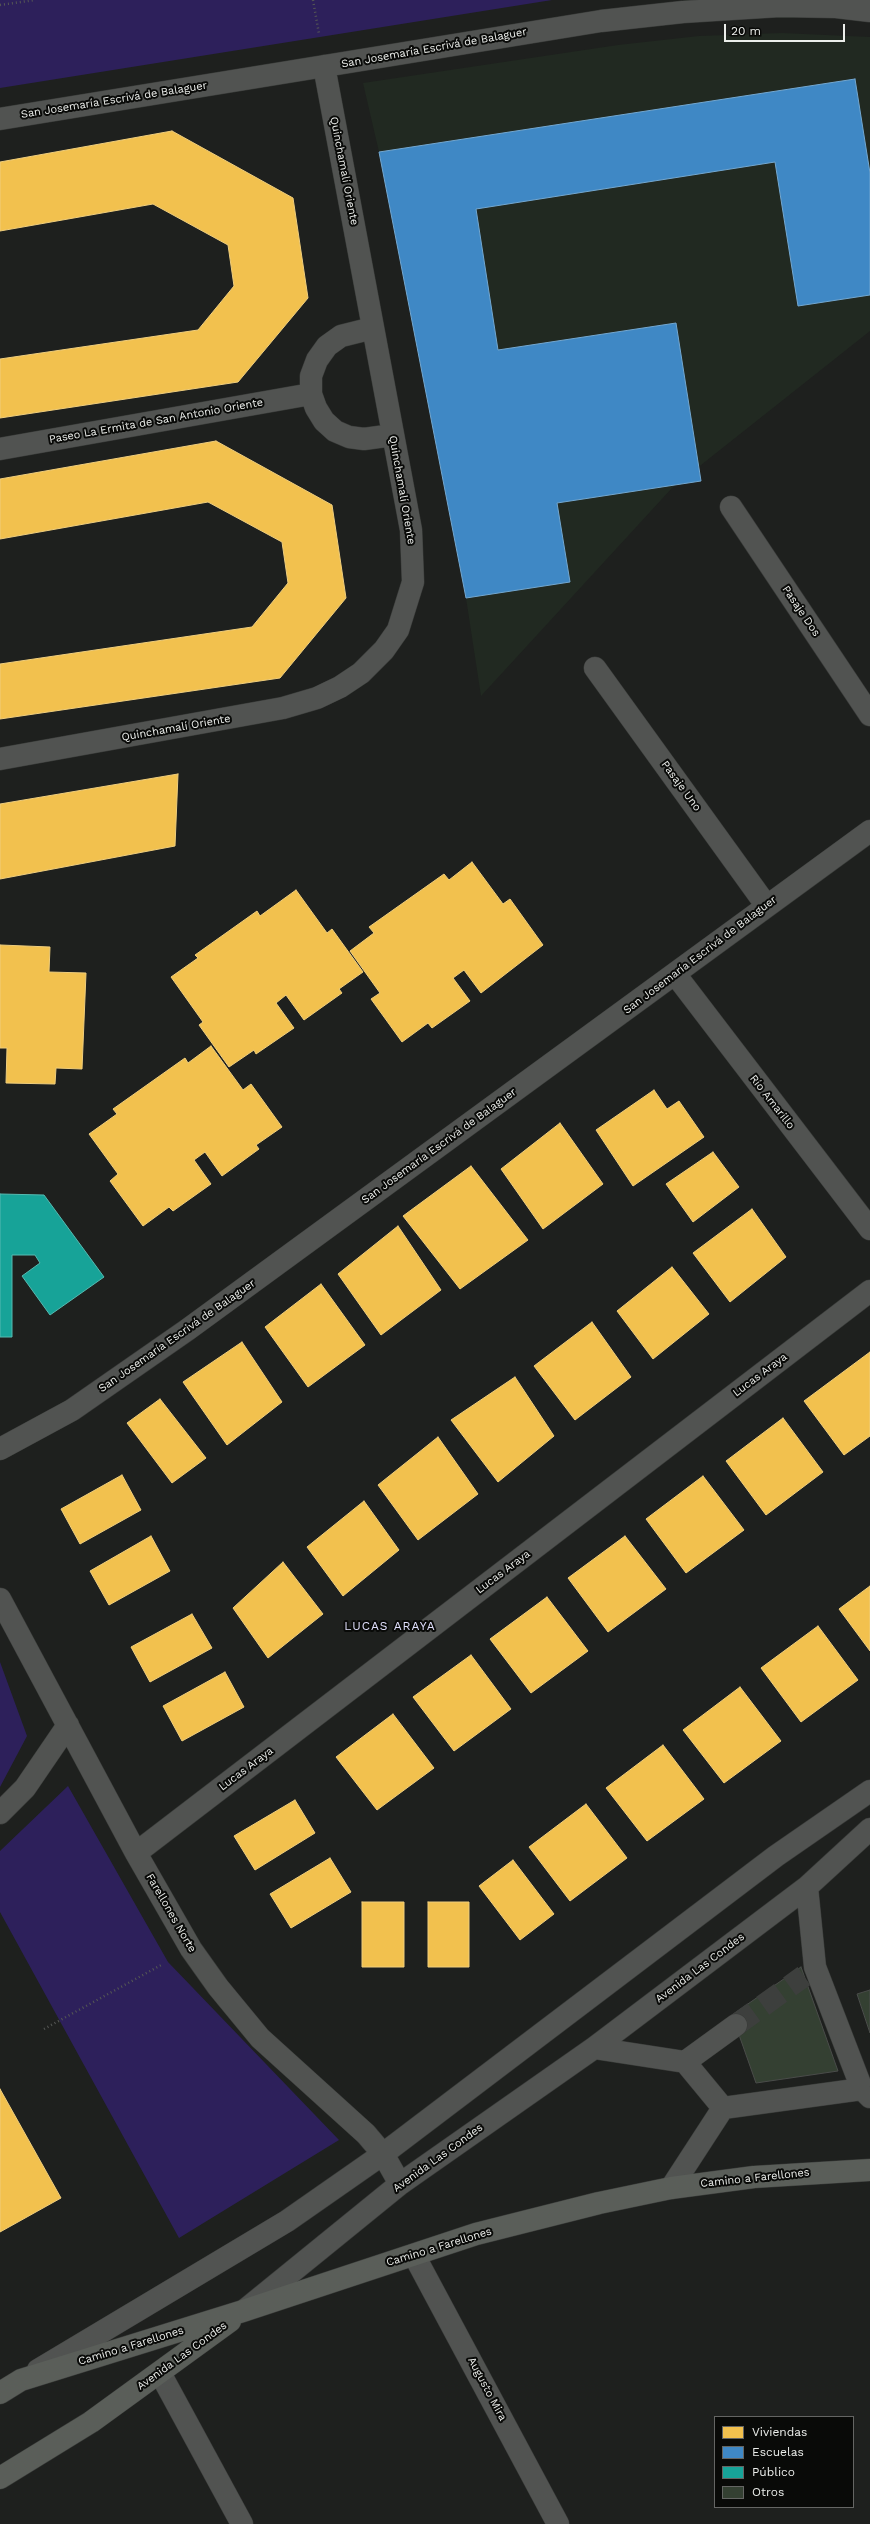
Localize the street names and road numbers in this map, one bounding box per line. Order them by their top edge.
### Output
street label: San Josemaría Escrivá de Balaguer [340,25,528,71]
street label: San Josemaría Escrivá de Balaguer [20,79,208,121]
street label: Quinchamalí Oriente [327,116,361,226]
street label: Paseo La Ermita de San Antonio Oriente [48,396,264,446]
street label: Quinchamalí Oriente [386,435,418,545]
street label: Pasaje Dos [779,583,823,639]
street label: Quinchamalí Oriente [121,712,231,744]
street label: Pasaje Uno [658,758,704,814]
street label: San Josemaría Escrivá de Balaguer [621,893,779,1017]
street label: Río Amarillo [747,1072,797,1132]
street label: San Josemaría Escrivá de Balaguer [359,1085,519,1207]
street label: San Josemaría Escrivá de Balaguer [96,1277,258,1395]
street label: Lucas Araya [730,1350,790,1400]
street label: Lucas Araya [473,1547,533,1597]
street label: Lucas Araya [216,1744,276,1794]
street label: Farellones Norte [143,1871,199,1955]
street label: Avenida Las Condes [653,1930,747,2006]
street label: Avenida Las Condes [390,2121,486,2195]
street label: Camino a Farellones [700,2166,810,2190]
street label: Camino a Farellones [385,2225,493,2269]
street label: Avenida Las Condes [134,2319,230,2393]
street label: Camino a Farellones [77,2324,185,2368]
street label: Augusto Mira [465,2355,509,2423]

